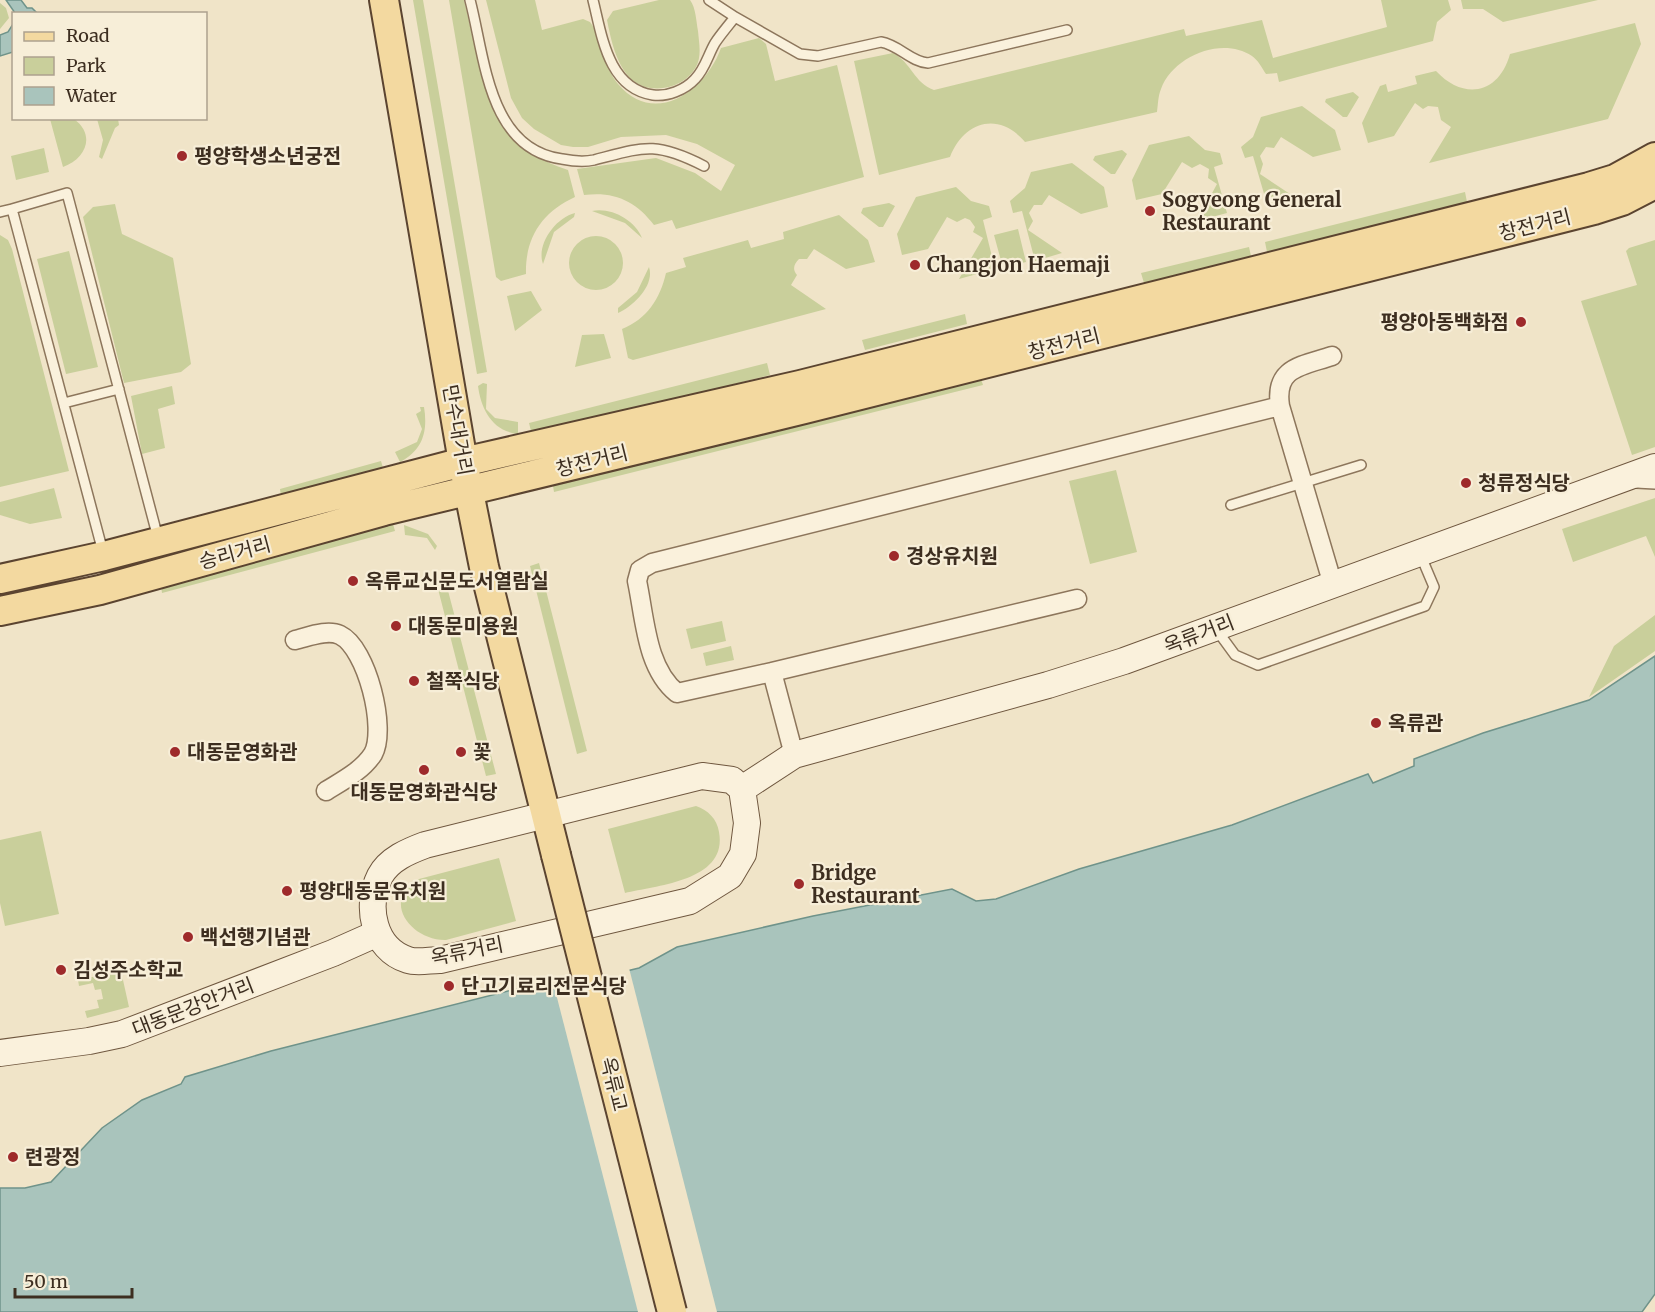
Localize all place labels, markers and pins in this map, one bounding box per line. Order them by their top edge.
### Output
place label: 평양학생소년궁전 [194,143,341,168]
marker: 평양학생소년궁전 [175,149,189,163]
place label: Sogyeong General Restaurant [1162,187,1342,235]
marker: Sogyeong General Restaurant [1143,204,1157,218]
place label: Changjon Haemaji [927,252,1110,277]
marker: Changjon Haemaji [908,258,922,272]
place label: 평양아동백화점 [1380,309,1509,334]
marker: 평양아동백화점 [1514,315,1528,329]
place label: 청류정식당 [1478,470,1570,495]
marker: 청류정식당 [1459,476,1473,490]
place label: 경상유치원 [906,543,998,568]
marker: 경상유치원 [887,549,901,563]
place label: 옥류교신문도서열람실 [365,568,549,593]
marker: 옥류교신문도서열람실 [346,574,360,588]
place label: 대동문미용원 [408,613,518,638]
marker: 대동문미용원 [389,619,403,633]
place label: 철쭉식당 [426,668,500,693]
marker: 철쭉식당 [407,674,421,688]
place label: 옥류관 [1388,710,1444,735]
marker: 옥류관 [1369,716,1383,730]
place label: 대동문영화관 [187,739,298,764]
place label: 꽃 [473,739,491,764]
marker: 대동문영화관 [168,745,182,759]
marker: 꽃 [454,745,468,759]
marker: 대동문영화관식당 [417,763,431,777]
place label: 대동문영화관식당 [350,779,498,804]
place label: Bridge Restaurant [811,860,920,908]
marker: Bridge Restaurant [792,877,806,891]
place label: 평양대동문유치원 [299,878,446,903]
marker: 평양대동문유치원 [280,884,294,898]
place label: 백선행기념관 [200,924,311,949]
marker: 백선행기념관 [181,930,195,944]
place label: 김성주소학교 [73,957,183,982]
marker: 김성주소학교 [54,963,68,977]
place label: 단고기료리전문식당 [461,973,627,998]
marker: 단고기료리전문식당 [442,979,456,993]
place label: 련광정 [25,1144,80,1169]
marker: 련광정 [6,1150,20,1164]

